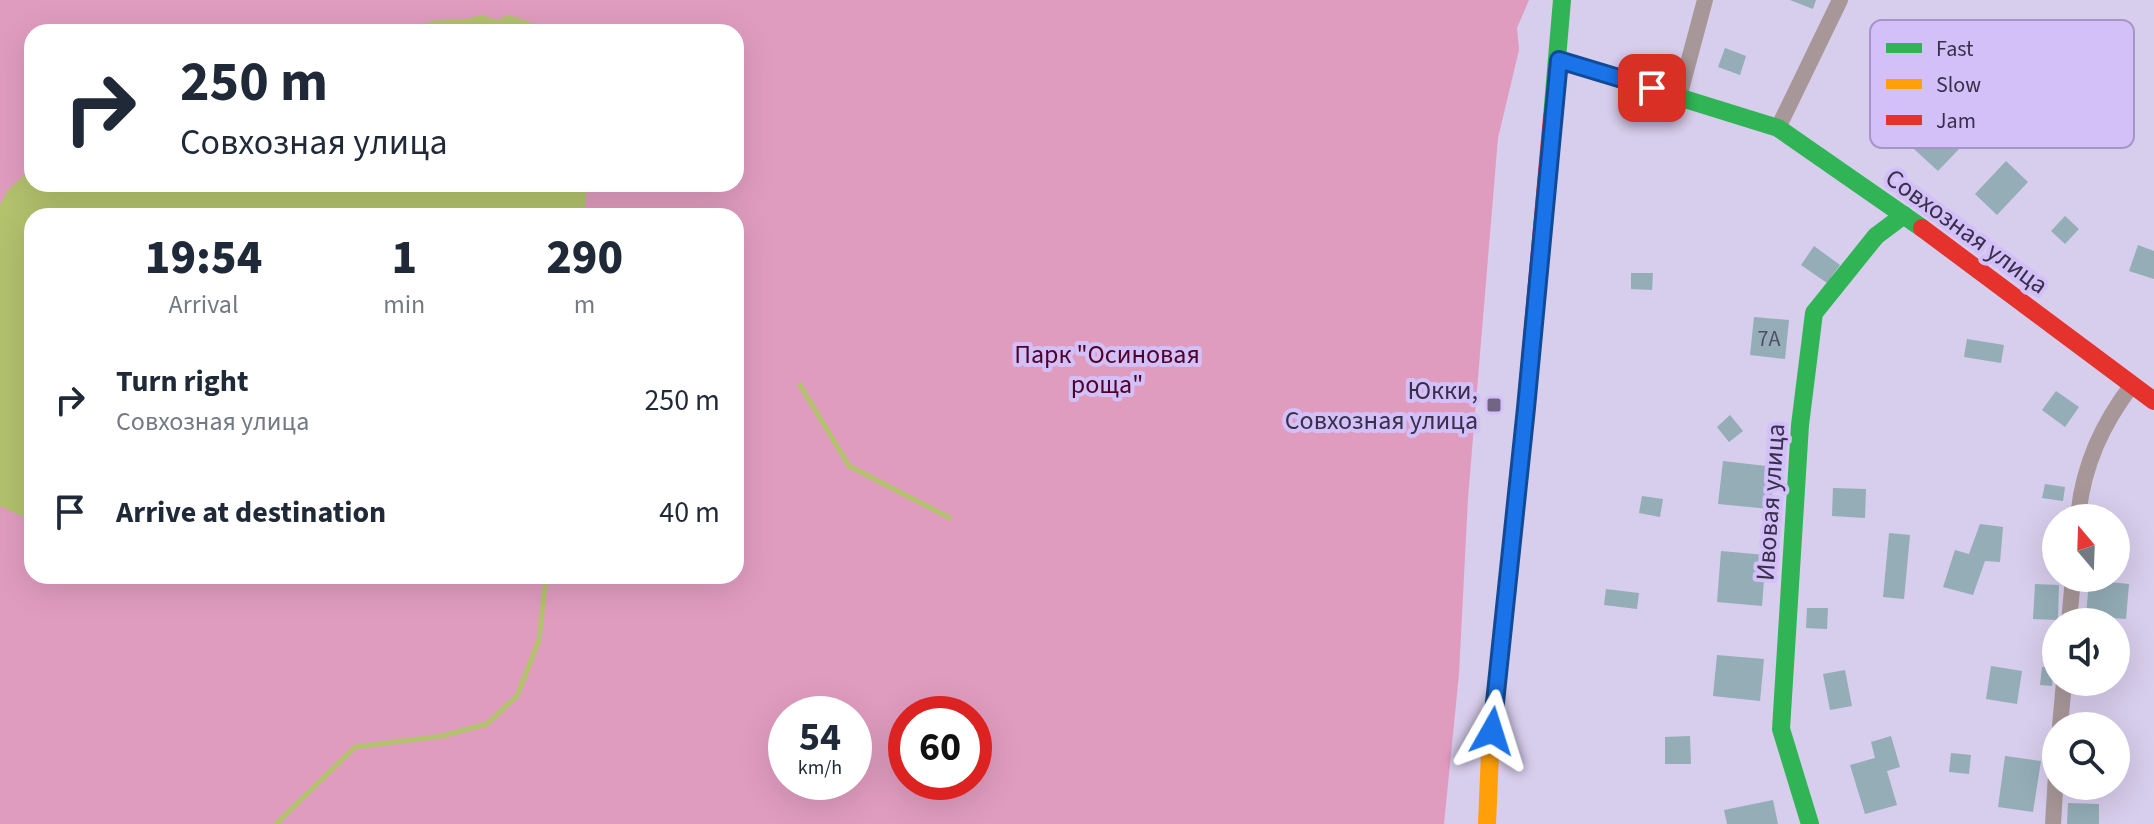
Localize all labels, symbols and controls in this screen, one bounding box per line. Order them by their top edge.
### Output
legend [1870,20,2134,148]
text: Fast [1936,33,1974,65]
text: 250 m [180,43,328,122]
pin [1618,54,1686,122]
icon: right [48,56,152,160]
icon: arrive [1630,66,1674,110]
text: Slow [1936,69,1981,101]
text: Jam [1936,105,1976,137]
text: Совхозная улица [180,117,448,168]
street label: Совхозная улица [1878,160,2056,303]
text: 19:54 [145,224,262,292]
text: 1 [391,224,417,292]
text: 290 [546,224,623,292]
text: Arrival [169,286,239,323]
text: min [383,286,425,323]
text: m [574,286,595,323]
house number: 7А [1758,323,1780,355]
park label: Парк "Осиновая роща" [1014,336,1200,403]
text: Turn right [116,360,248,403]
place label: Юкки, Совхозная улица [1285,372,1478,439]
icon: right [48,378,92,422]
text: 250 m [644,379,720,422]
marker: Юкки, Совхозная улица [1485,396,1503,414]
text: Совхозная улица [116,403,309,440]
street label: Ивовая улица [1747,422,1794,582]
icon: arrive [48,490,92,534]
text: Arrive at destination [116,491,386,534]
text: 40 m [659,491,720,534]
north arrow [2042,504,2130,592]
map controls [2042,504,2130,800]
button: sound [2042,608,2130,696]
position arrow [1450,689,1534,773]
speed limit sign: 60 [888,696,992,800]
text: 54 [799,709,841,766]
button: search [2042,712,2130,800]
text: km/h [798,754,842,782]

